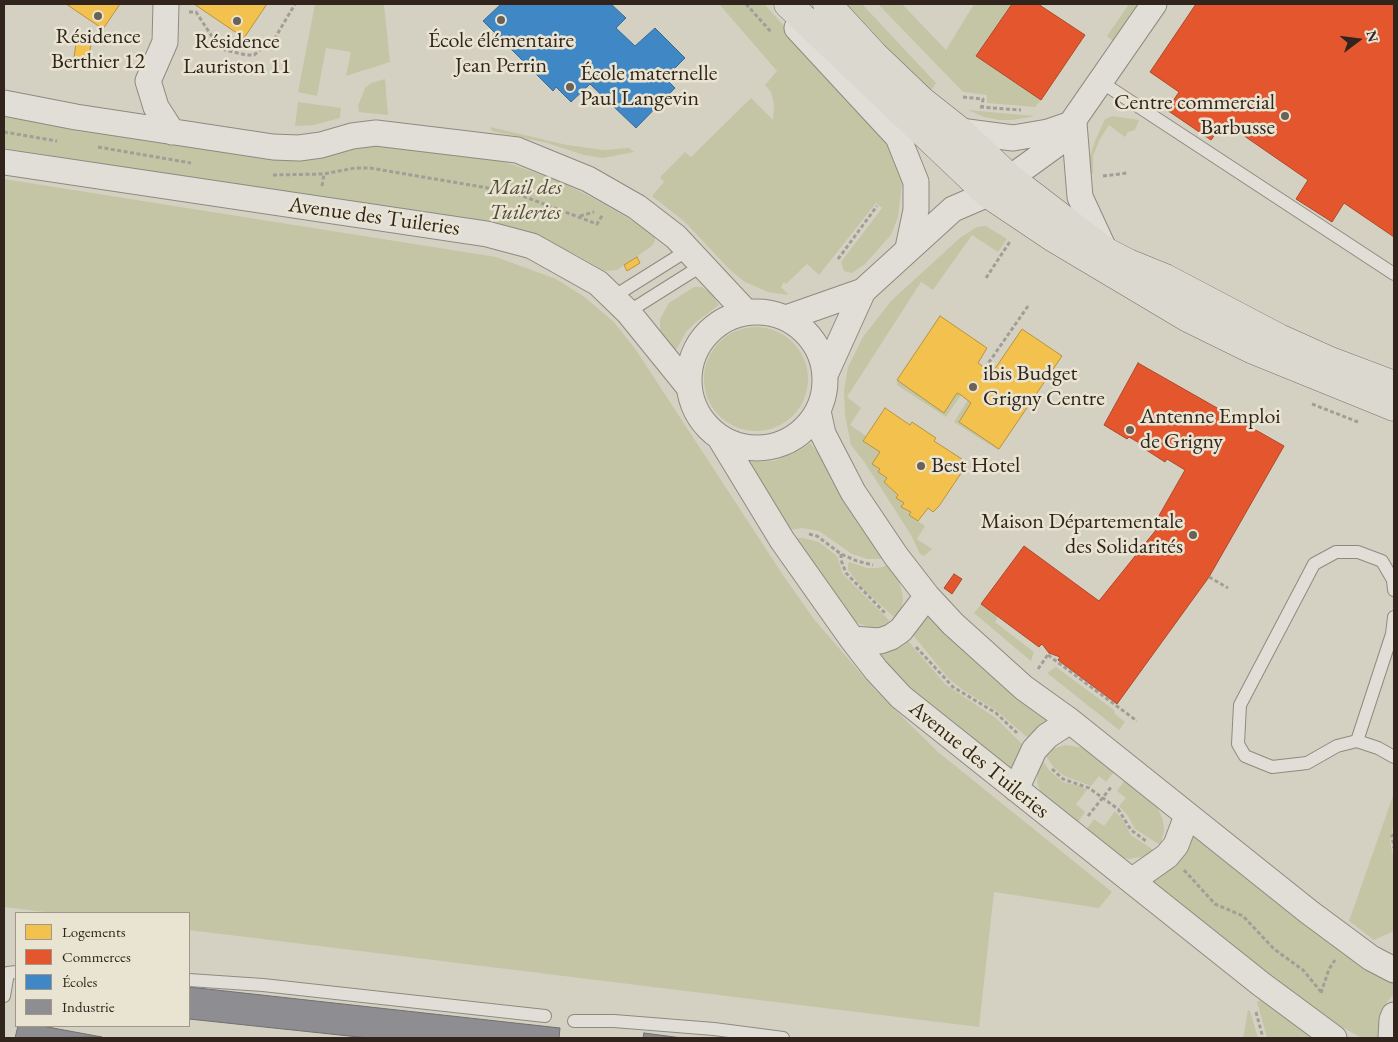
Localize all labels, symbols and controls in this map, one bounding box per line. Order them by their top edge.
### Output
marker: Résidence Berthier 12 [92,10,104,22]
marker: École élémentaire Jean Perrin [495,14,507,26]
marker: Résidence Lauriston 11 [231,15,243,27]
north arrow [1333,15,1383,65]
place label: Résidence Berthier 12 [51,24,145,76]
place label: École élémentaire Jean Perrin [428,28,574,80]
text: N [1362,28,1383,44]
place label: Résidence Lauriston 11 [183,29,291,80]
place label: École maternelle Paul Langevin [580,61,717,112]
marker: École maternelle Paul Langevin [564,81,576,93]
place label: Centre commercial Barbusse [1114,90,1275,142]
marker: Centre commercial Barbusse [1279,110,1291,122]
park label: Mail des Tuileries [488,175,562,226]
street label: Avenue des Tuileries [287,192,461,242]
place label: ibis Budget Grigny Centre [983,361,1105,412]
marker: ibis Budget Grigny Centre [967,381,979,393]
place label: Antenne Emploi de Grigny [1140,404,1281,456]
marker: Antenne Emploi de Grigny [1124,424,1136,436]
place label: Best Hotel [931,453,1020,479]
marker: Best Hotel [915,460,927,472]
place label: Maison Départementale des Solidarités [981,509,1183,560]
marker: Maison Départementale des Solidarités [1187,529,1199,541]
street label: Avenue des Tuileries [904,695,1054,825]
legend [15,912,190,1027]
text: Logements [62,922,126,941]
text: Commerces [62,947,131,966]
text: Écoles [62,972,97,991]
text: Industrie [62,997,115,1016]

